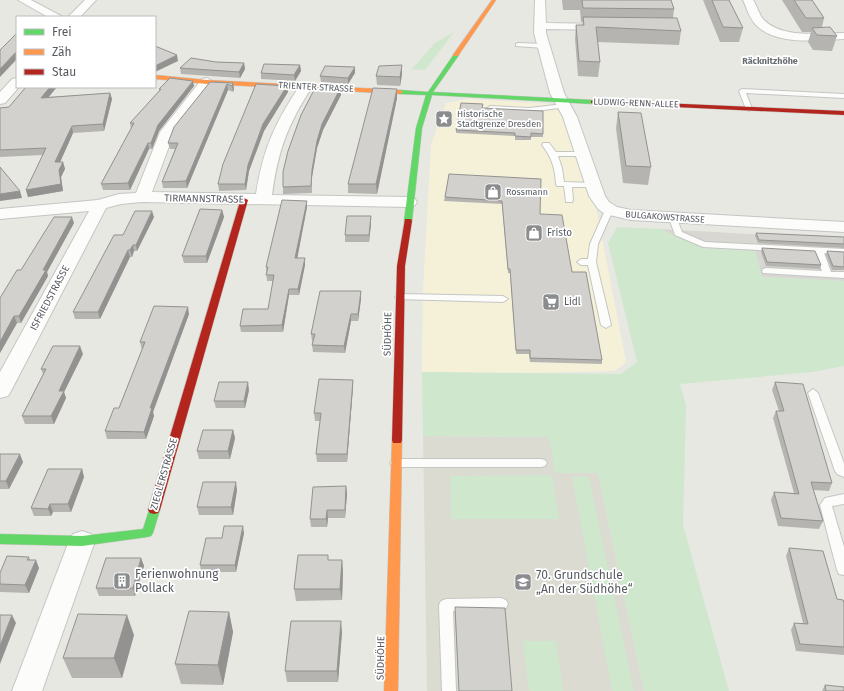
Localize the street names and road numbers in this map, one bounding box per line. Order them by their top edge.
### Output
street label: TRIENTER STRASSE [278,80,354,94]
street label: LUDWIG-RENN-ALLEE [593,97,679,109]
street label: TIRMANNSTRASSE [164,192,244,206]
street label: BULGAKOWSTRASSE [625,209,705,225]
street label: ISFRIEDSTRASSE [28,263,72,333]
street label: SÜDHÖHE [380,312,394,356]
street label: ZIEGLERSTRASSE [148,437,180,511]
street label: SÜDHÖHE [373,636,387,680]

